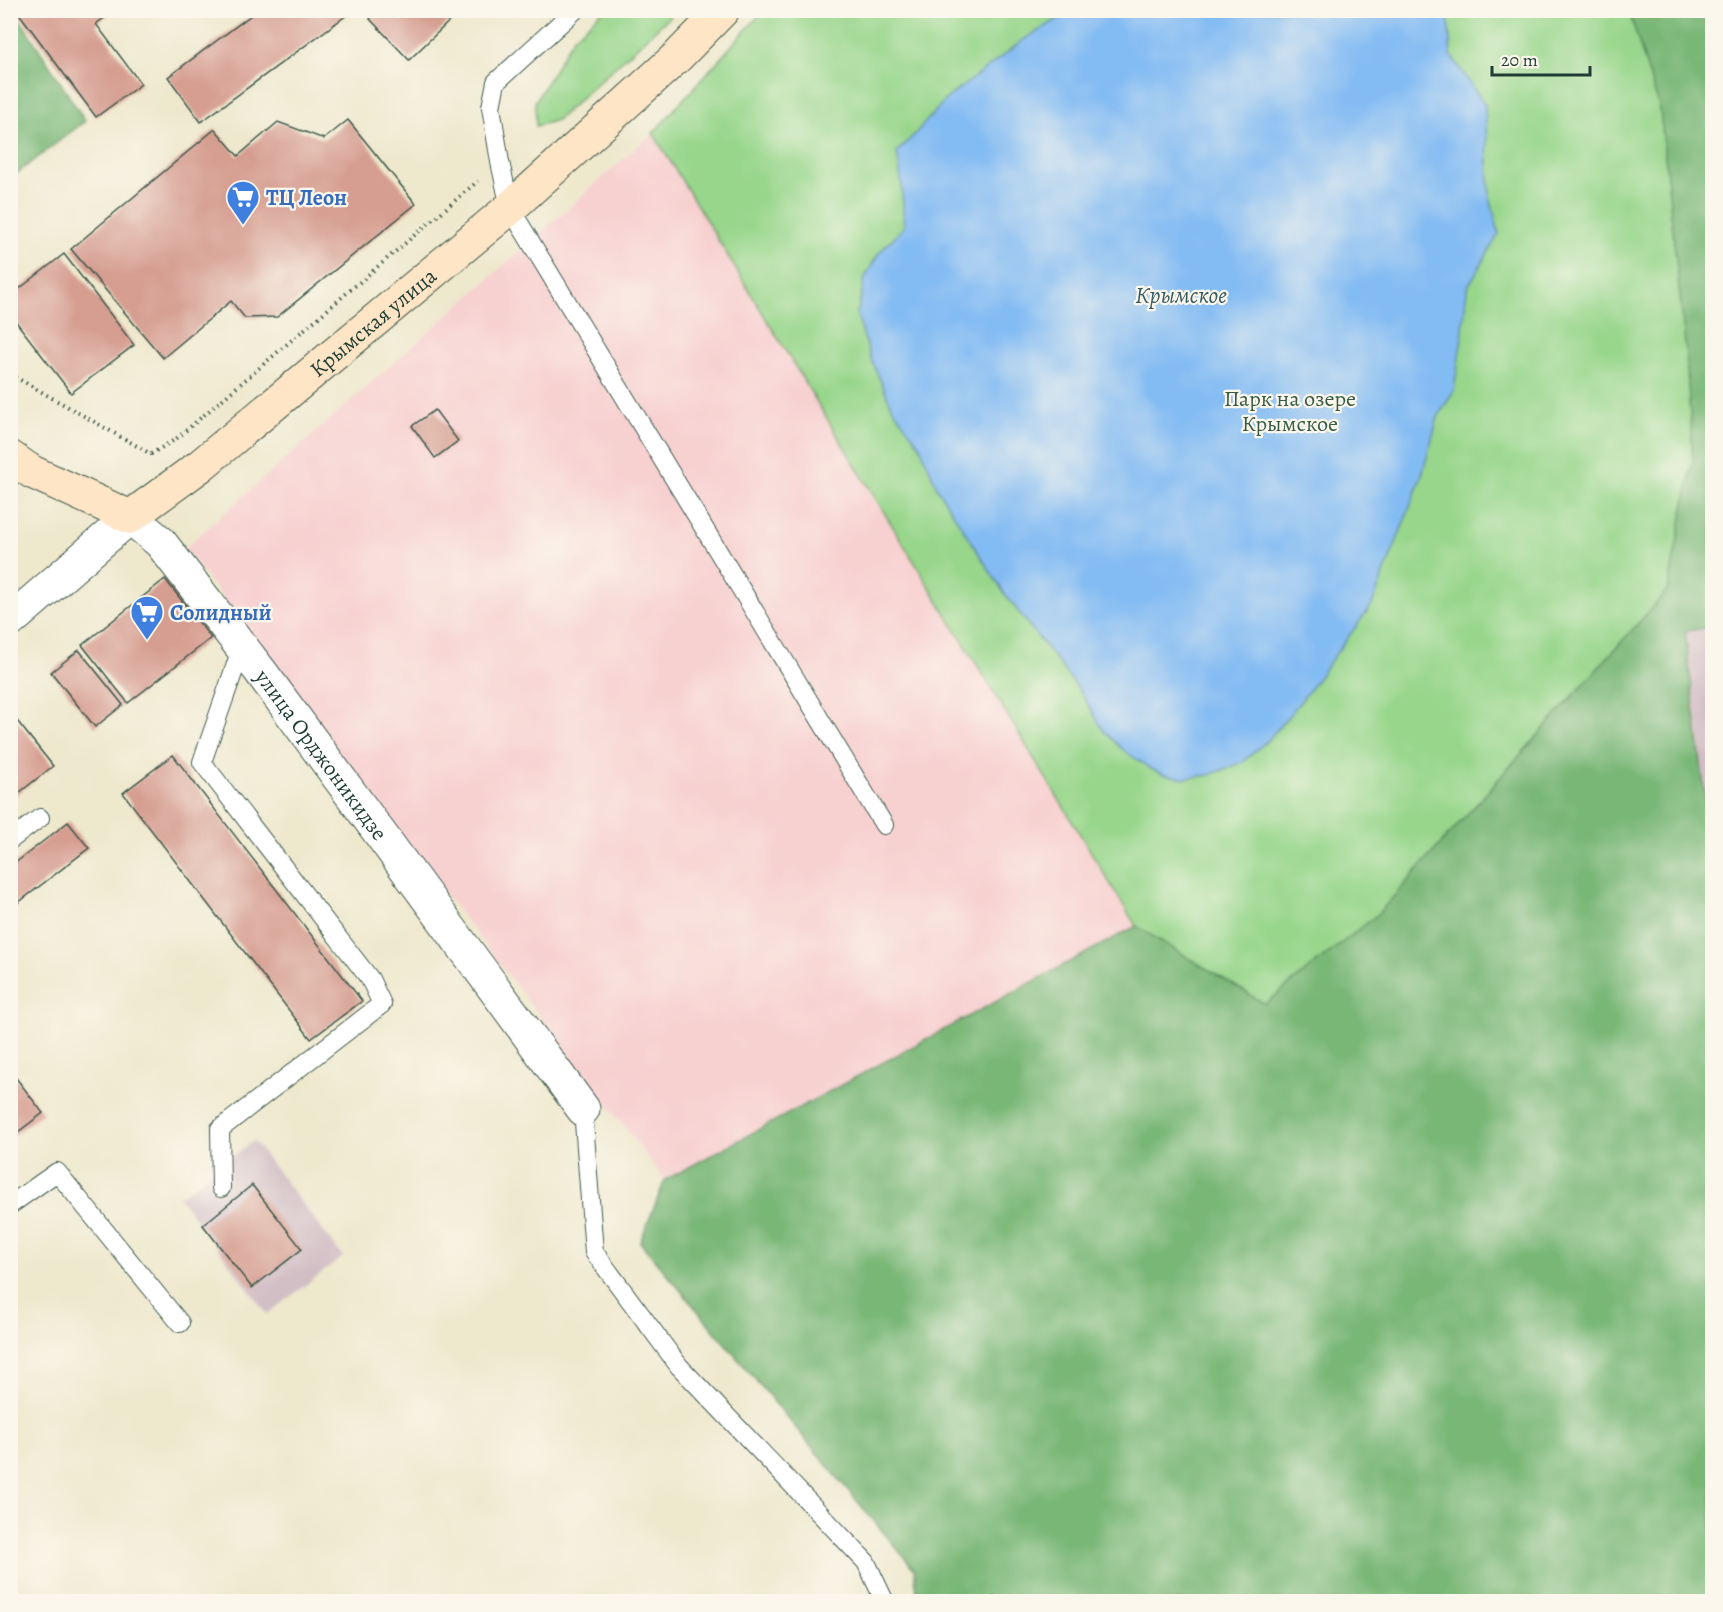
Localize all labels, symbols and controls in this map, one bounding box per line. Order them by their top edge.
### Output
scale bar [1492,39,1590,77]
text: 20 m [1501,48,1538,72]
supermarket icon: ТЦ Леон [225,179,261,226]
place label: ТЦ Леон [266,183,347,213]
street label: Крымская улица [304,261,444,384]
water label: Крымское [1135,279,1227,311]
park label: Парк на озере Крымское [1224,384,1356,439]
supermarket icon: Солидный [129,594,165,641]
place label: Солидный [170,598,272,628]
street label: улица Орджоникидзе [247,663,394,847]

